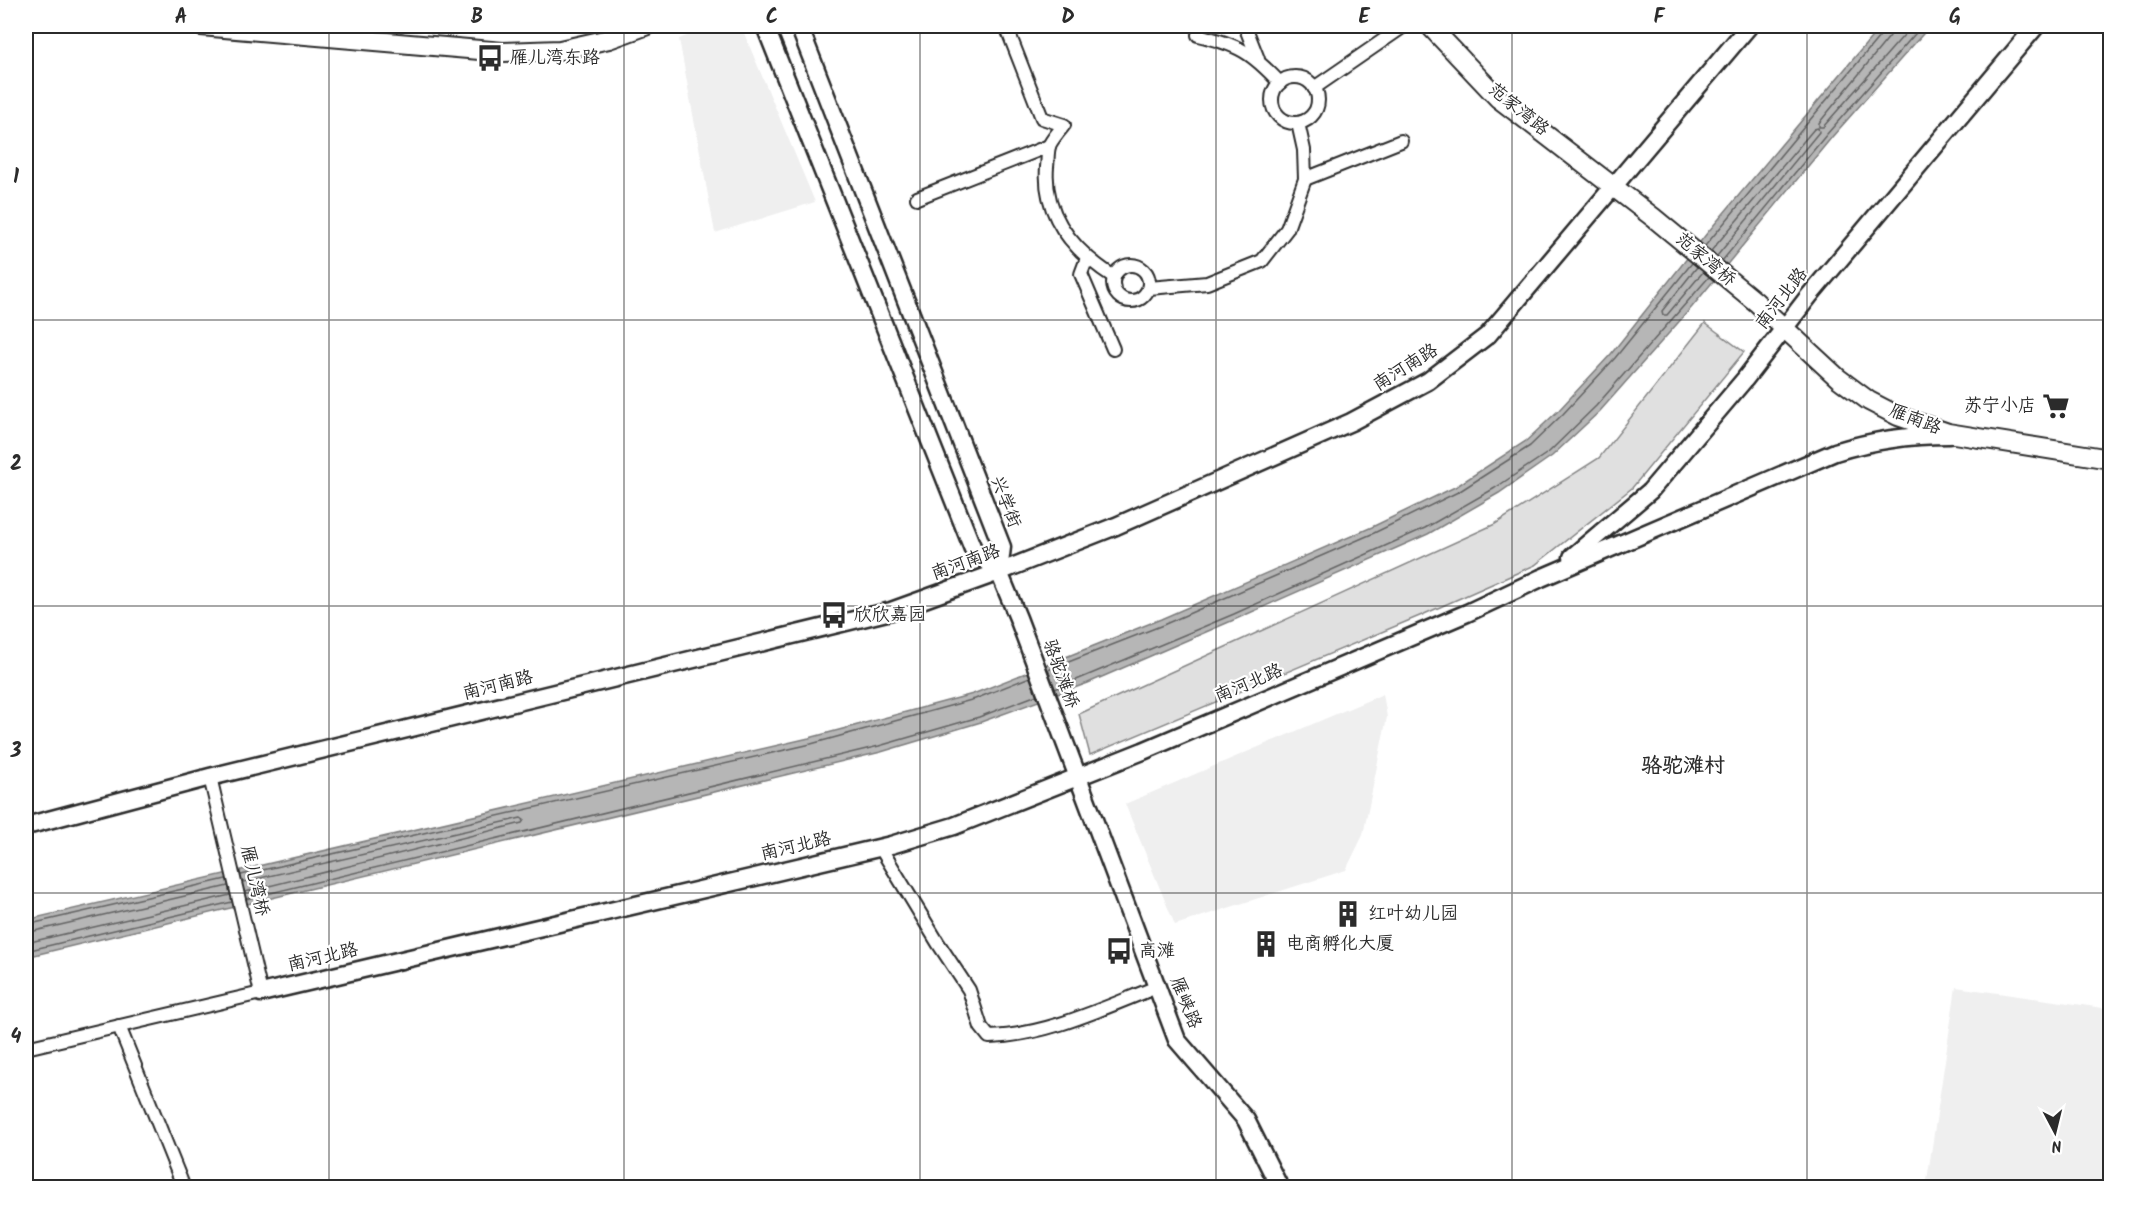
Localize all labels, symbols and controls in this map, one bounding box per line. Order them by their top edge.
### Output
text: A [175,2,187,34]
text: B [471,2,483,34]
text: C [766,2,778,34]
text: D [1061,2,1075,34]
text: E [1358,2,1370,34]
text: F [1654,2,1666,34]
text: G [1949,2,1961,34]
bus stop icon: 雁儿湾东路 [475,43,505,73]
place label: 雁儿湾东路 [510,44,600,73]
street label: 范家湾路 [1481,76,1555,144]
text: 1 [13,162,19,194]
street label: 范家湾桥 [1668,226,1742,294]
street label: 南河北路 [1748,262,1816,336]
street label: 南河南路 [1368,337,1444,399]
supermarket icon: 苏宁小店 [2041,391,2071,421]
place label: 苏宁小店 [1964,392,2036,421]
street label: 雁南路 [1885,397,1945,443]
text: 2 [10,449,22,481]
street label: 兴学街 [982,472,1028,532]
street label: 南河南路 [927,537,1005,589]
bus stop icon: 欣欣嘉园 [819,600,849,630]
place label: 欣欣嘉园 [854,601,926,630]
street label: 骆驼滩桥 [1034,635,1086,713]
street label: 南河北路 [1210,657,1288,711]
street label: 南河南路 [460,663,536,709]
text: 3 [10,736,22,768]
district label: 骆驼滩村 [1641,750,1725,783]
street label: 南河北路 [758,825,834,869]
street label: 雁儿湾桥 [232,843,276,919]
building icon: 红叶幼儿园 [1333,899,1363,929]
place label: 红叶幼儿园 [1368,900,1458,929]
building icon: 电商孵化大厦 [1251,929,1281,959]
place label: 电商孵化大厦 [1286,930,1394,959]
street label: 南河北路 [285,936,361,980]
bus stop icon: 高滩 [1104,936,1134,966]
place label: 高滩 [1139,937,1175,966]
street label: 雁峡路 [1161,973,1209,1033]
text: 4 [11,1022,22,1054]
north arrow [2025,1102,2085,1162]
text: N [2050,1132,2063,1158]

